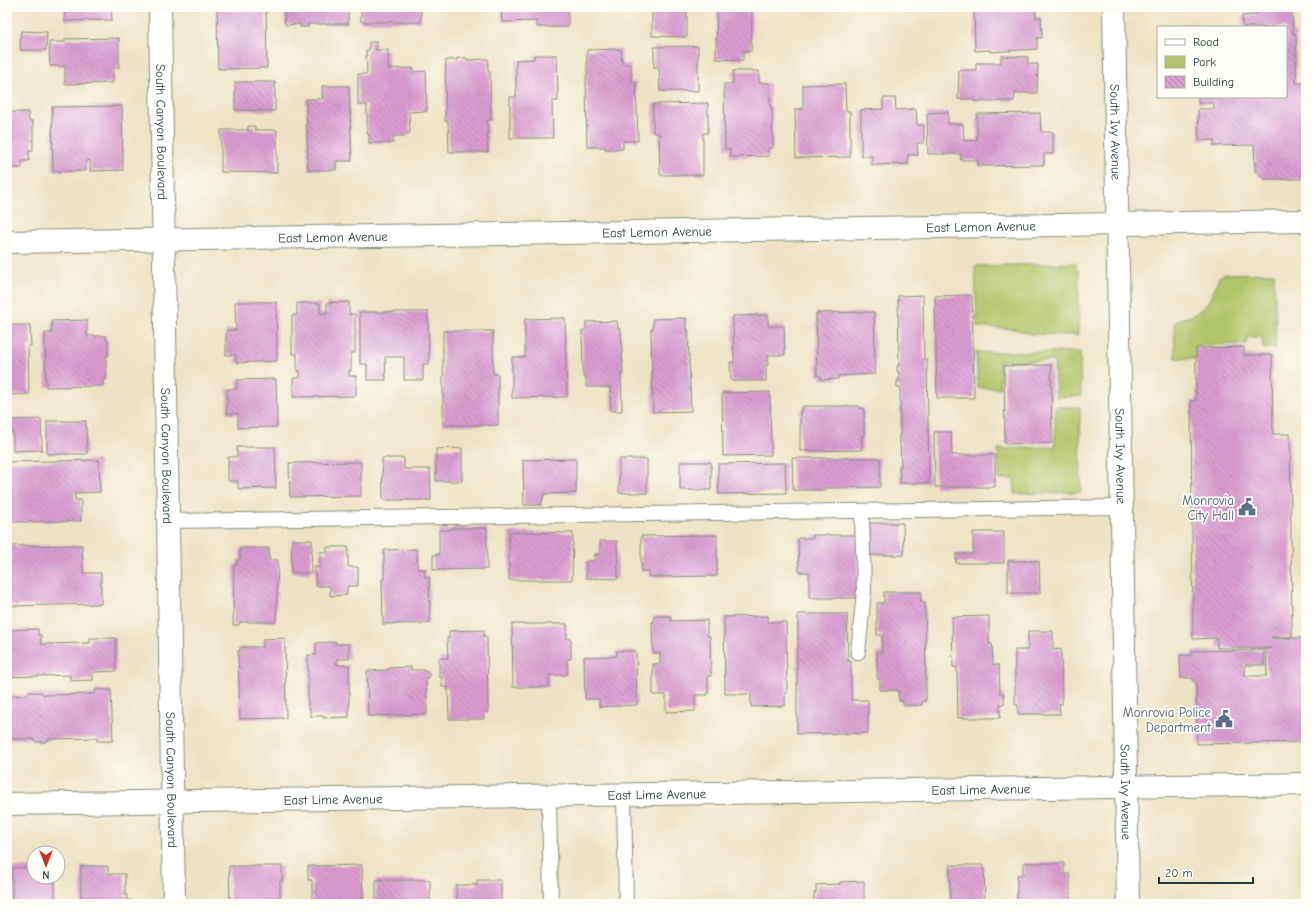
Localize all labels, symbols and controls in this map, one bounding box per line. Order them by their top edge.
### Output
legend [1157,26,1287,98]
text: Road [1193,35,1219,49]
text: Park [1193,55,1216,69]
street label: South Canyon Boulevard [153,64,171,200]
text: Building [1193,75,1234,89]
street label: South Ivy Avenue [1108,84,1124,181]
street label: East Lemon Avenue [926,218,1036,235]
street label: East Lemon Avenue [602,223,712,240]
street label: East Lemon Avenue [278,228,388,245]
street label: South Canyon Boulevard [158,388,176,524]
street label: South Ivy Avenue [1113,408,1129,505]
place label: Monrovia City Hall [1182,493,1234,523]
public building icon: Monrovia City Hall [1237,497,1257,517]
place label: Monrovia Police Department [1123,705,1212,735]
public building icon: Monrovia Police Department [1214,709,1234,729]
street label: South Canyon Boulevard [164,712,181,848]
street label: South Ivy Avenue [1118,744,1135,841]
street label: East Lime Avenue [931,781,1031,797]
street label: East Lime Avenue [607,786,707,802]
street label: East Lime Avenue [283,791,383,807]
north arrow [26,845,66,885]
scale bar [1159,859,1253,885]
text: 20 m [1165,866,1193,880]
text: N [42,868,50,881]

